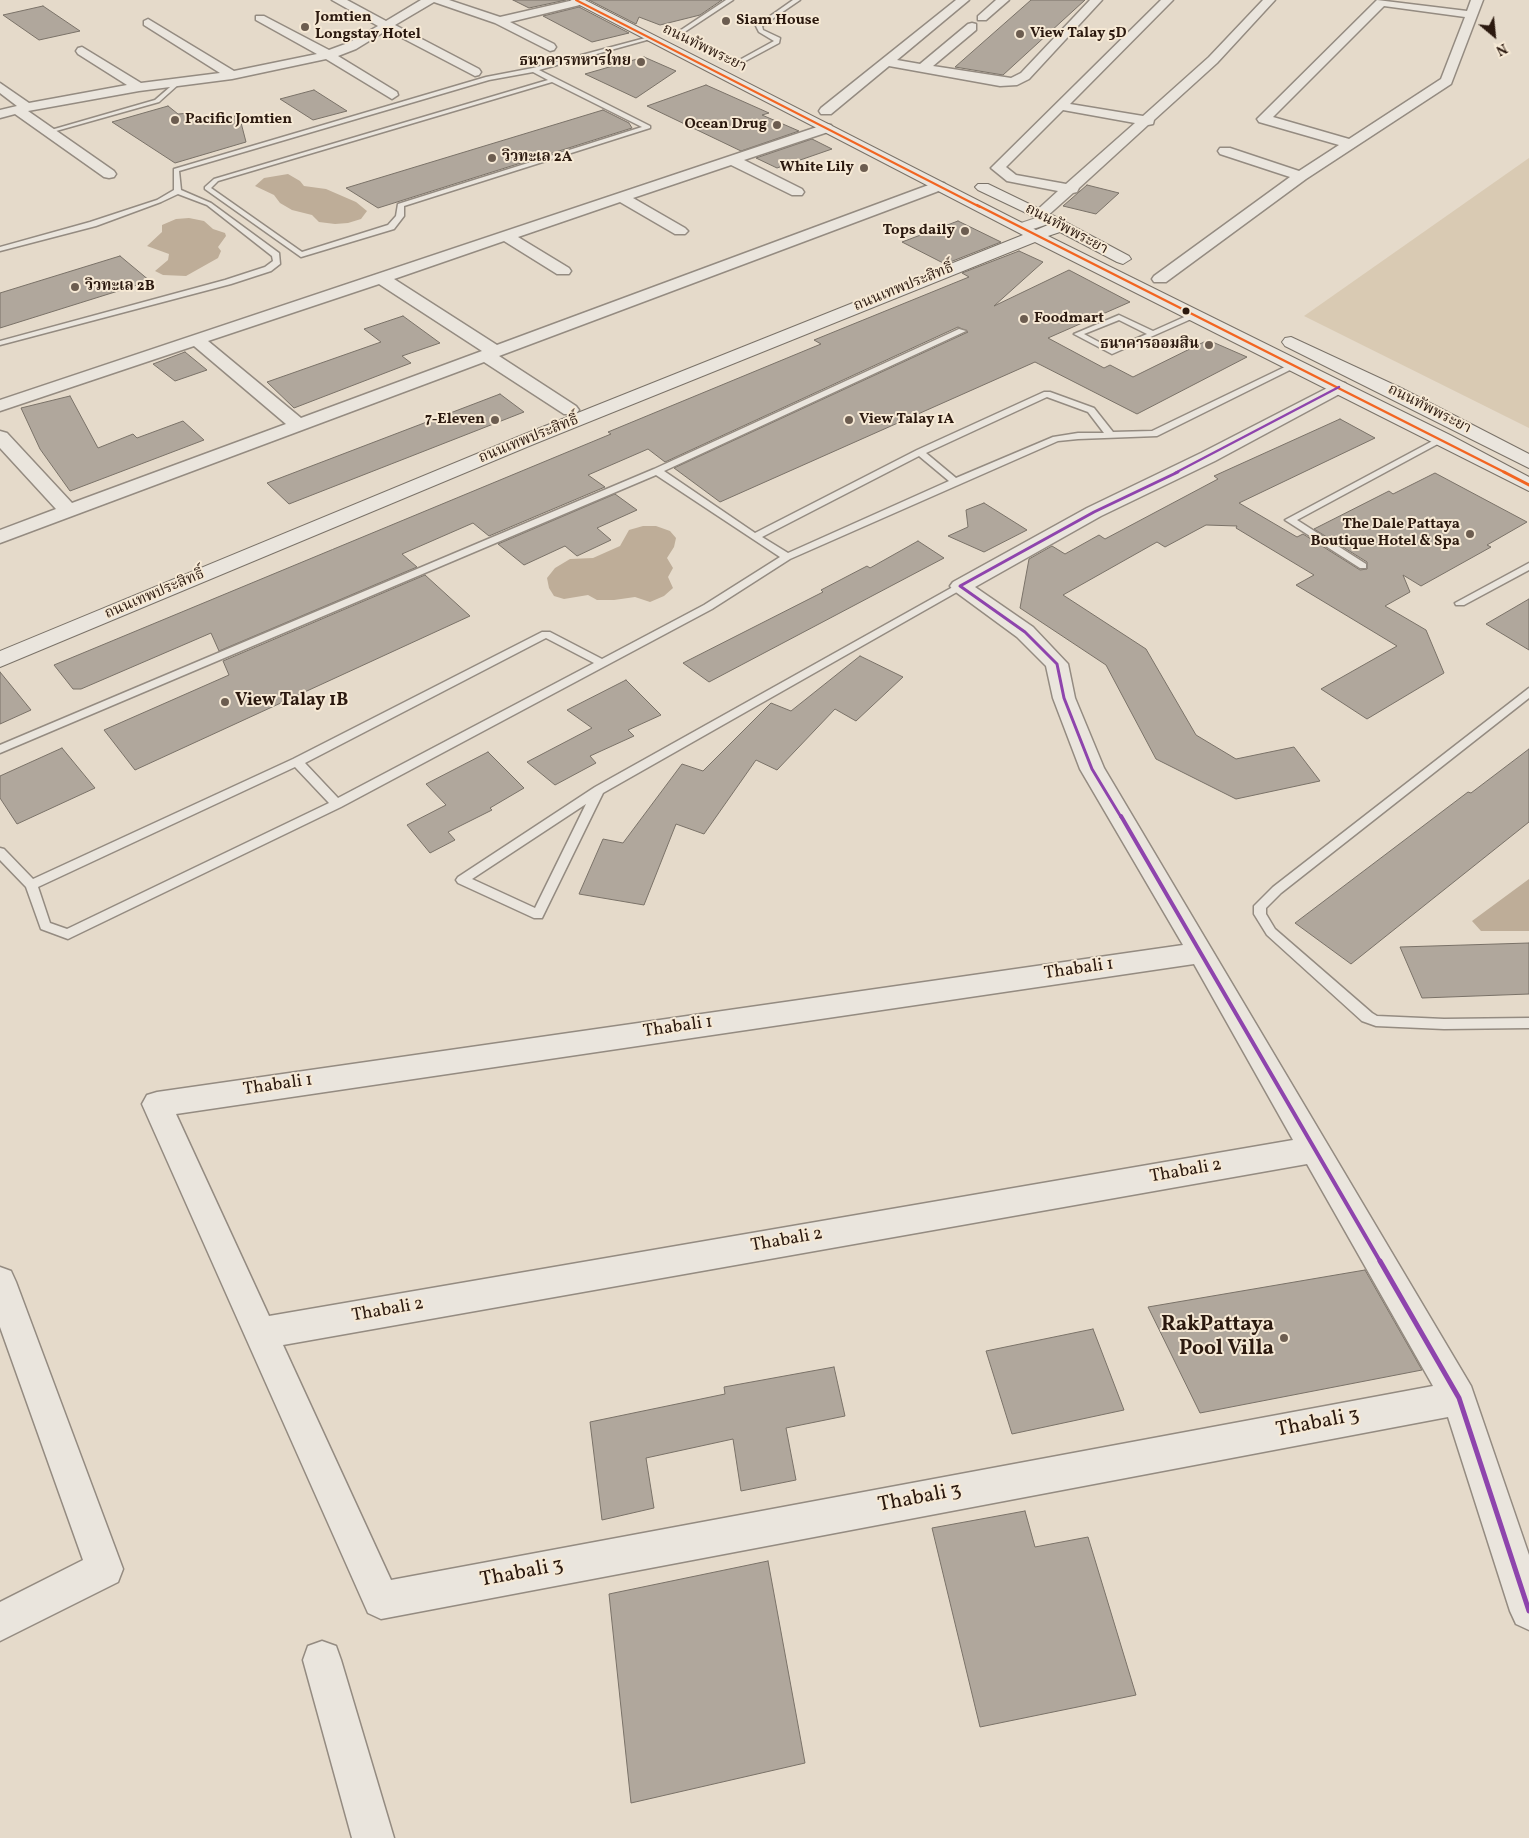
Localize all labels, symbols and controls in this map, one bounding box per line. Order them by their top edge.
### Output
place label: Jomtien Longstay Hotel [315,9,421,44]
north arrow [1469,10,1519,60]
place label: Siam House [736,12,819,30]
marker: Siam House [720,15,732,27]
marker: Jomtien Longstay Hotel [299,21,311,33]
street label: ถนนทัพพระยา [659,21,749,77]
place label: View Talay 5D [1030,25,1127,43]
marker: View Talay 5D [1014,28,1026,40]
text: N [1492,38,1510,59]
place label: ธนาคารทหารไทย [519,53,631,71]
marker: ธนาคารทหารไทย [635,56,647,68]
place label: Pacific Jomtien [185,111,292,129]
marker: Pacific Jomtien [169,114,181,126]
place label: Ocean Drug [685,116,767,134]
marker: Ocean Drug [771,119,783,131]
place label: วิวทะเล 2A [502,149,572,167]
marker: วิวทะเล 2A [486,152,498,164]
place label: White Lily [780,159,854,177]
marker: White Lily [858,162,870,174]
street label: ถนนทัพพระยา [1021,201,1111,259]
place label: Tops daily [883,222,955,240]
marker: Tops daily [959,225,971,237]
street label: ถนนเทพประสิทธิ์ [851,260,957,316]
place label: วิวทะเล 2B [85,278,155,296]
marker: วิวทะเล 2B [69,281,81,293]
unlabelled marker [1181,306,1191,316]
place label: Foodmart [1034,310,1104,328]
marker: Foodmart [1018,313,1030,325]
place label: ธนาคารออมสิน [1100,336,1199,354]
marker: ธนาคารออมสิน [1203,339,1215,351]
street label: ถนนทัพพระยา [1384,381,1474,439]
place label: 7-Eleven [425,411,485,429]
place label: View Talay 1A [859,411,954,429]
street label: ถนนเทพประสิทธิ์ [476,412,582,468]
marker: 7-Eleven [489,414,501,426]
marker: View Talay 1A [843,414,855,426]
place label: The Dale Pattaya Boutique Hotel & Spa [1310,516,1460,551]
marker: The Dale Pattaya Boutique Hotel & Spa [1464,528,1476,540]
street label: ถนนเทพประสิทธิ์ [103,566,207,624]
place label: View Talay 1B [235,691,348,713]
marker: View Talay 1B [219,696,231,708]
street label: Thabali 1 [1043,954,1115,986]
street label: Thabali 1 [642,1012,714,1044]
street label: Thabali 1 [242,1070,314,1102]
street label: Thabali 2 [1148,1155,1224,1189]
street label: Thabali 2 [749,1224,825,1258]
street label: Thabali 2 [350,1294,426,1328]
place label: RakPattaya Pool Villa [1161,1313,1274,1363]
marker: RakPattaya Pool Villa [1278,1332,1290,1344]
street label: Thabali 3 [1274,1404,1362,1444]
street label: Thabali 3 [876,1479,964,1519]
street label: Thabali 3 [478,1554,566,1594]

